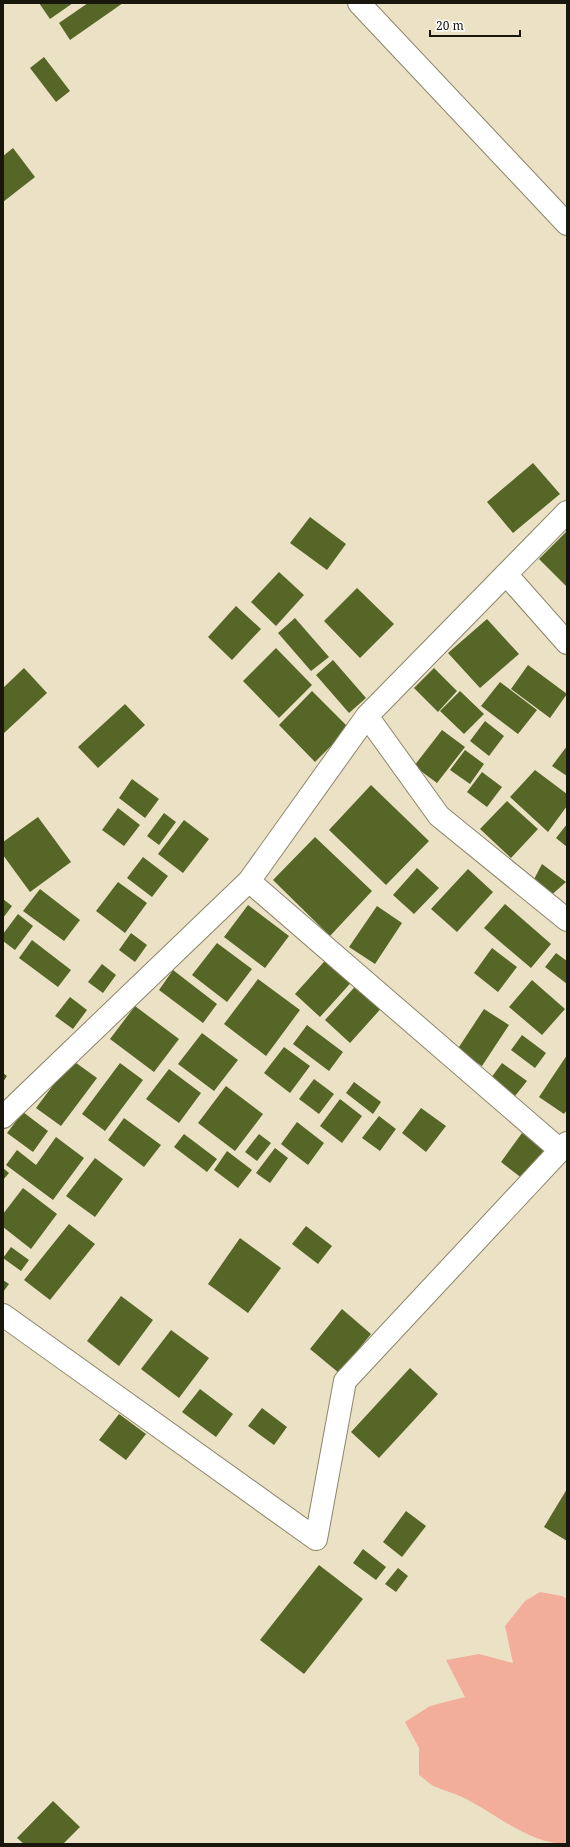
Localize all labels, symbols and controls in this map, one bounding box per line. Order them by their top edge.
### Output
scale bar [430,12,520,38]
text: 20 m [436,17,464,34]

